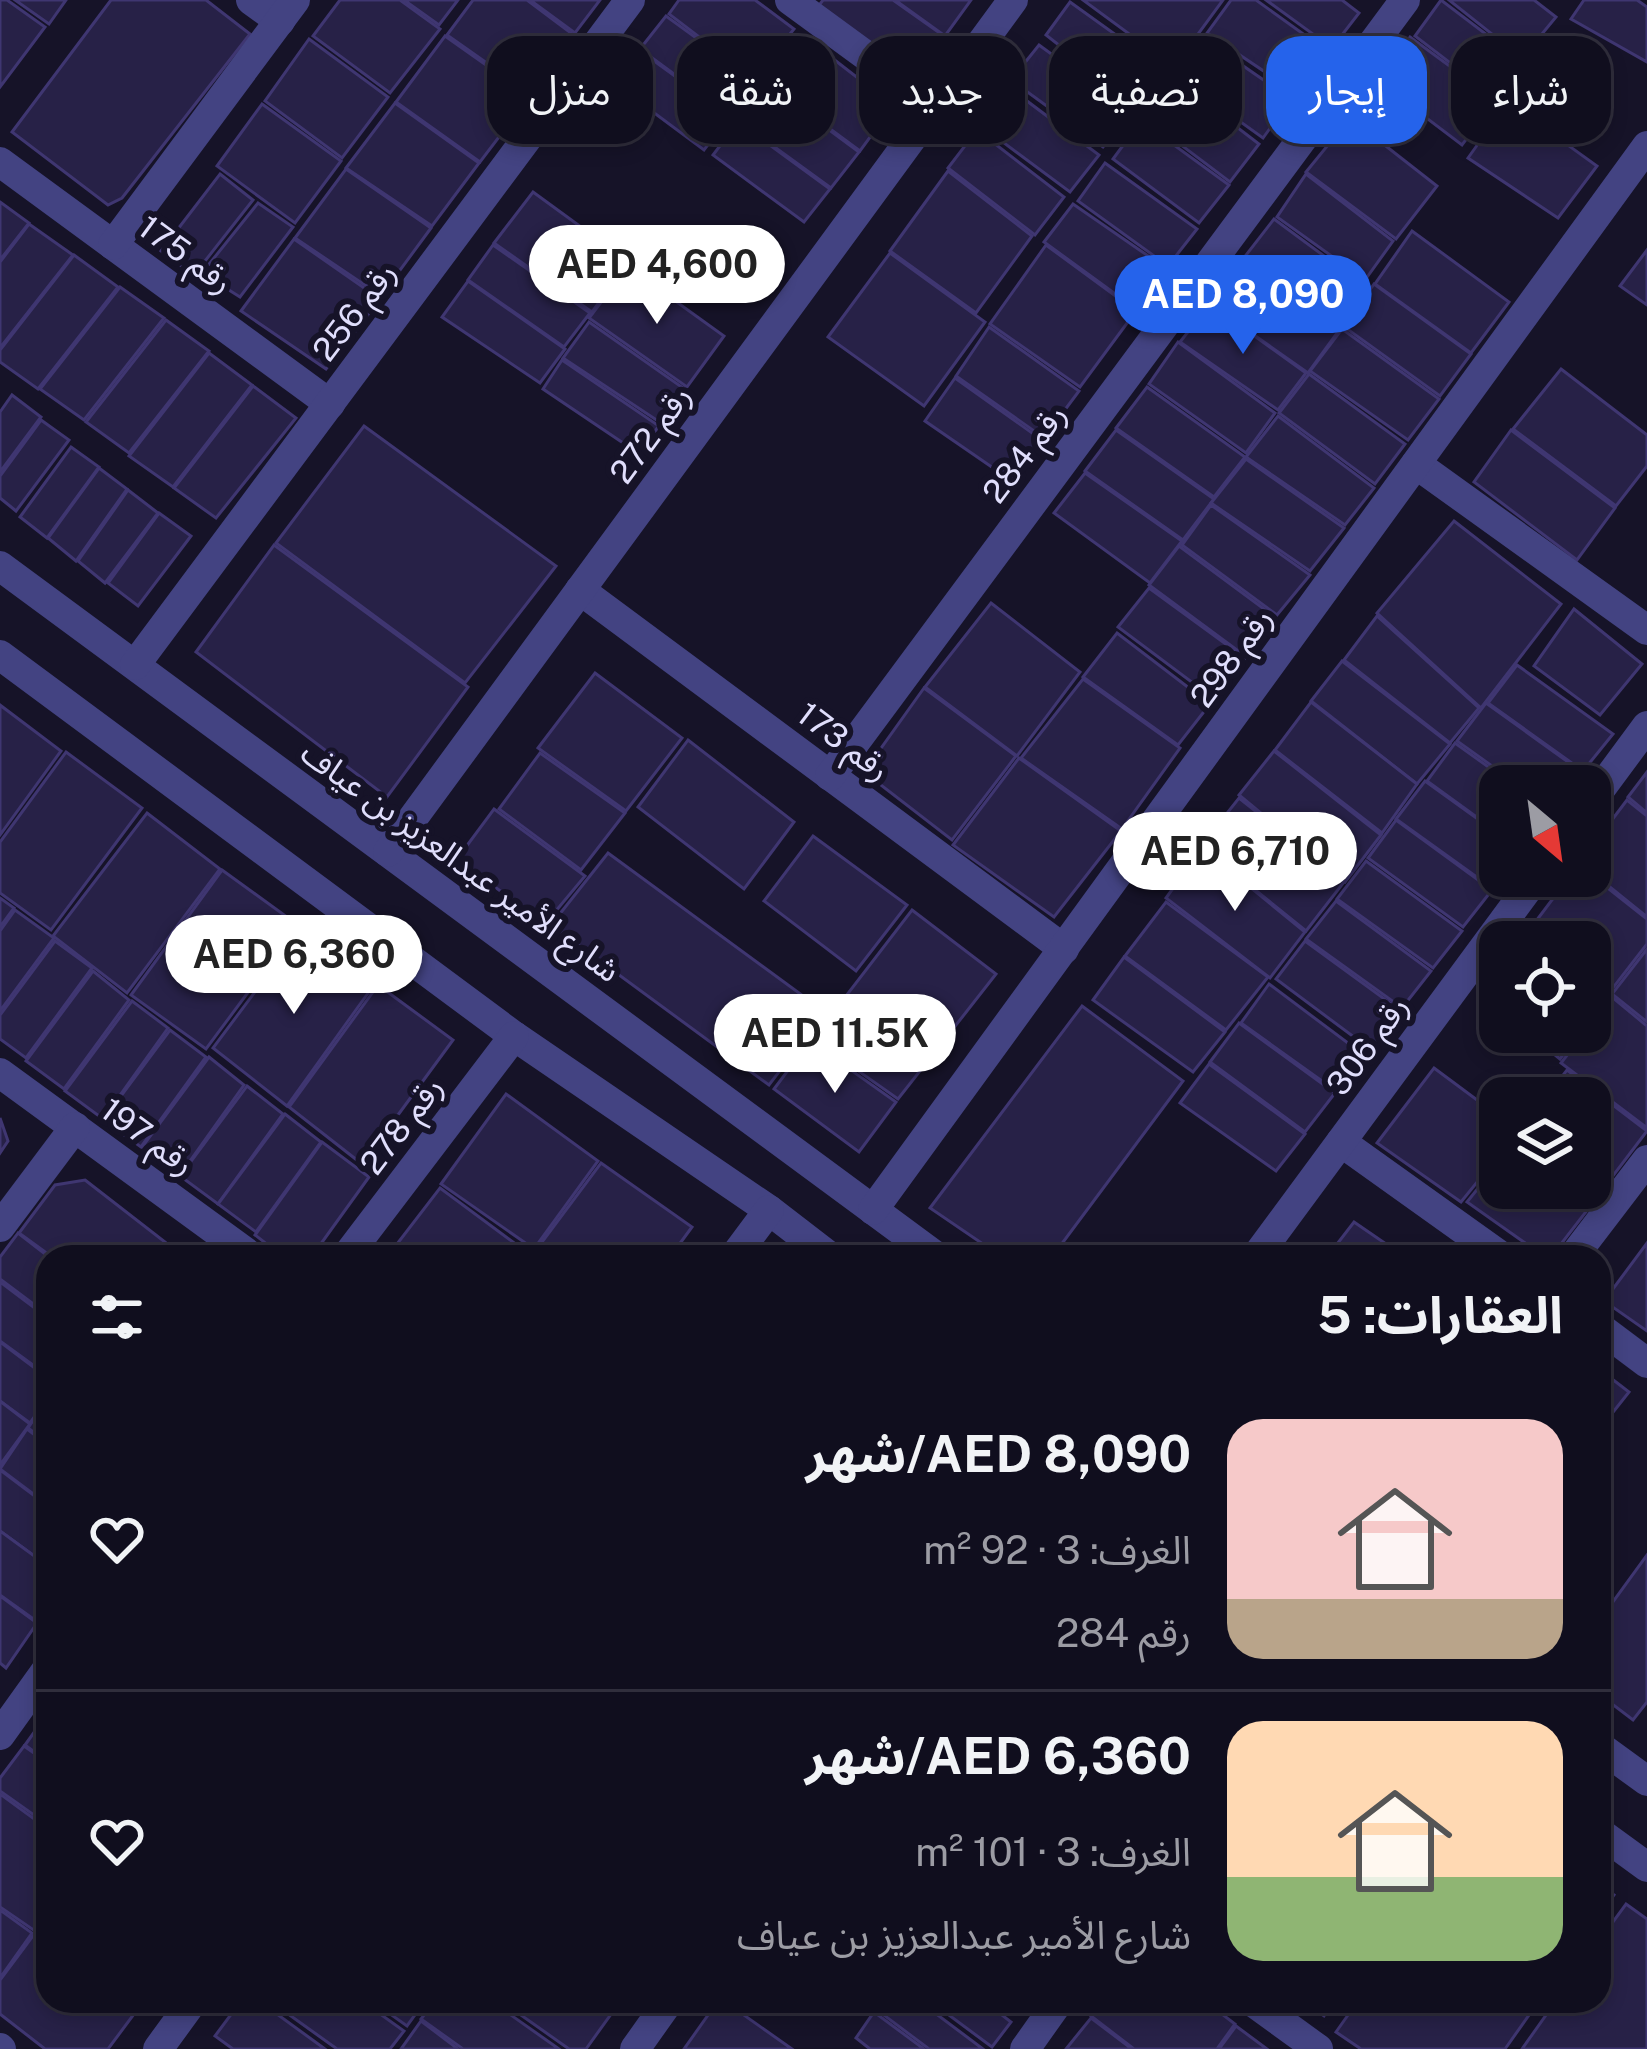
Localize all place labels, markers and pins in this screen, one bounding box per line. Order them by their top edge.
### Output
pin: AED 4,600 [520,225,794,327]
pin: AED 8,090 [1106,255,1380,357]
pin: AED 6,710 [1098,812,1372,914]
pin: AED 6,360 [157,915,431,1017]
pin: AED 11.5K [698,994,972,1096]

